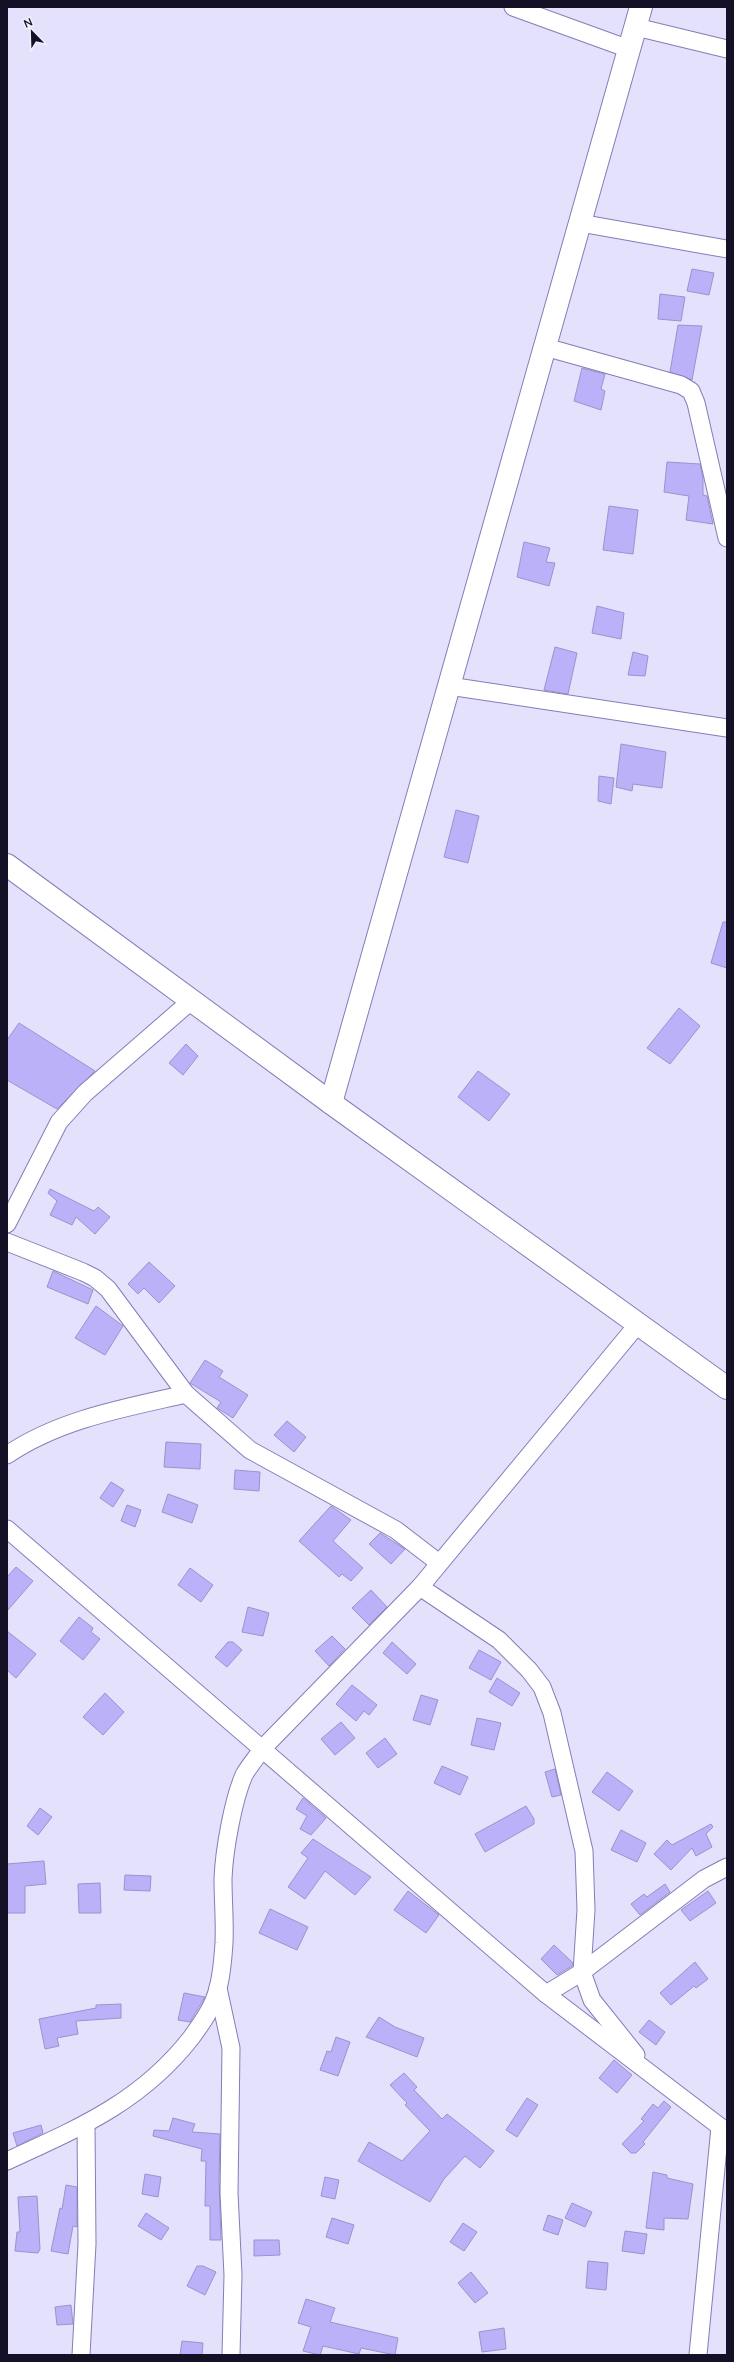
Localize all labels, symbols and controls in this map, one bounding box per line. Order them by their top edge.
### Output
north arrow [12,12,52,52]
text: N [22,15,35,31]

